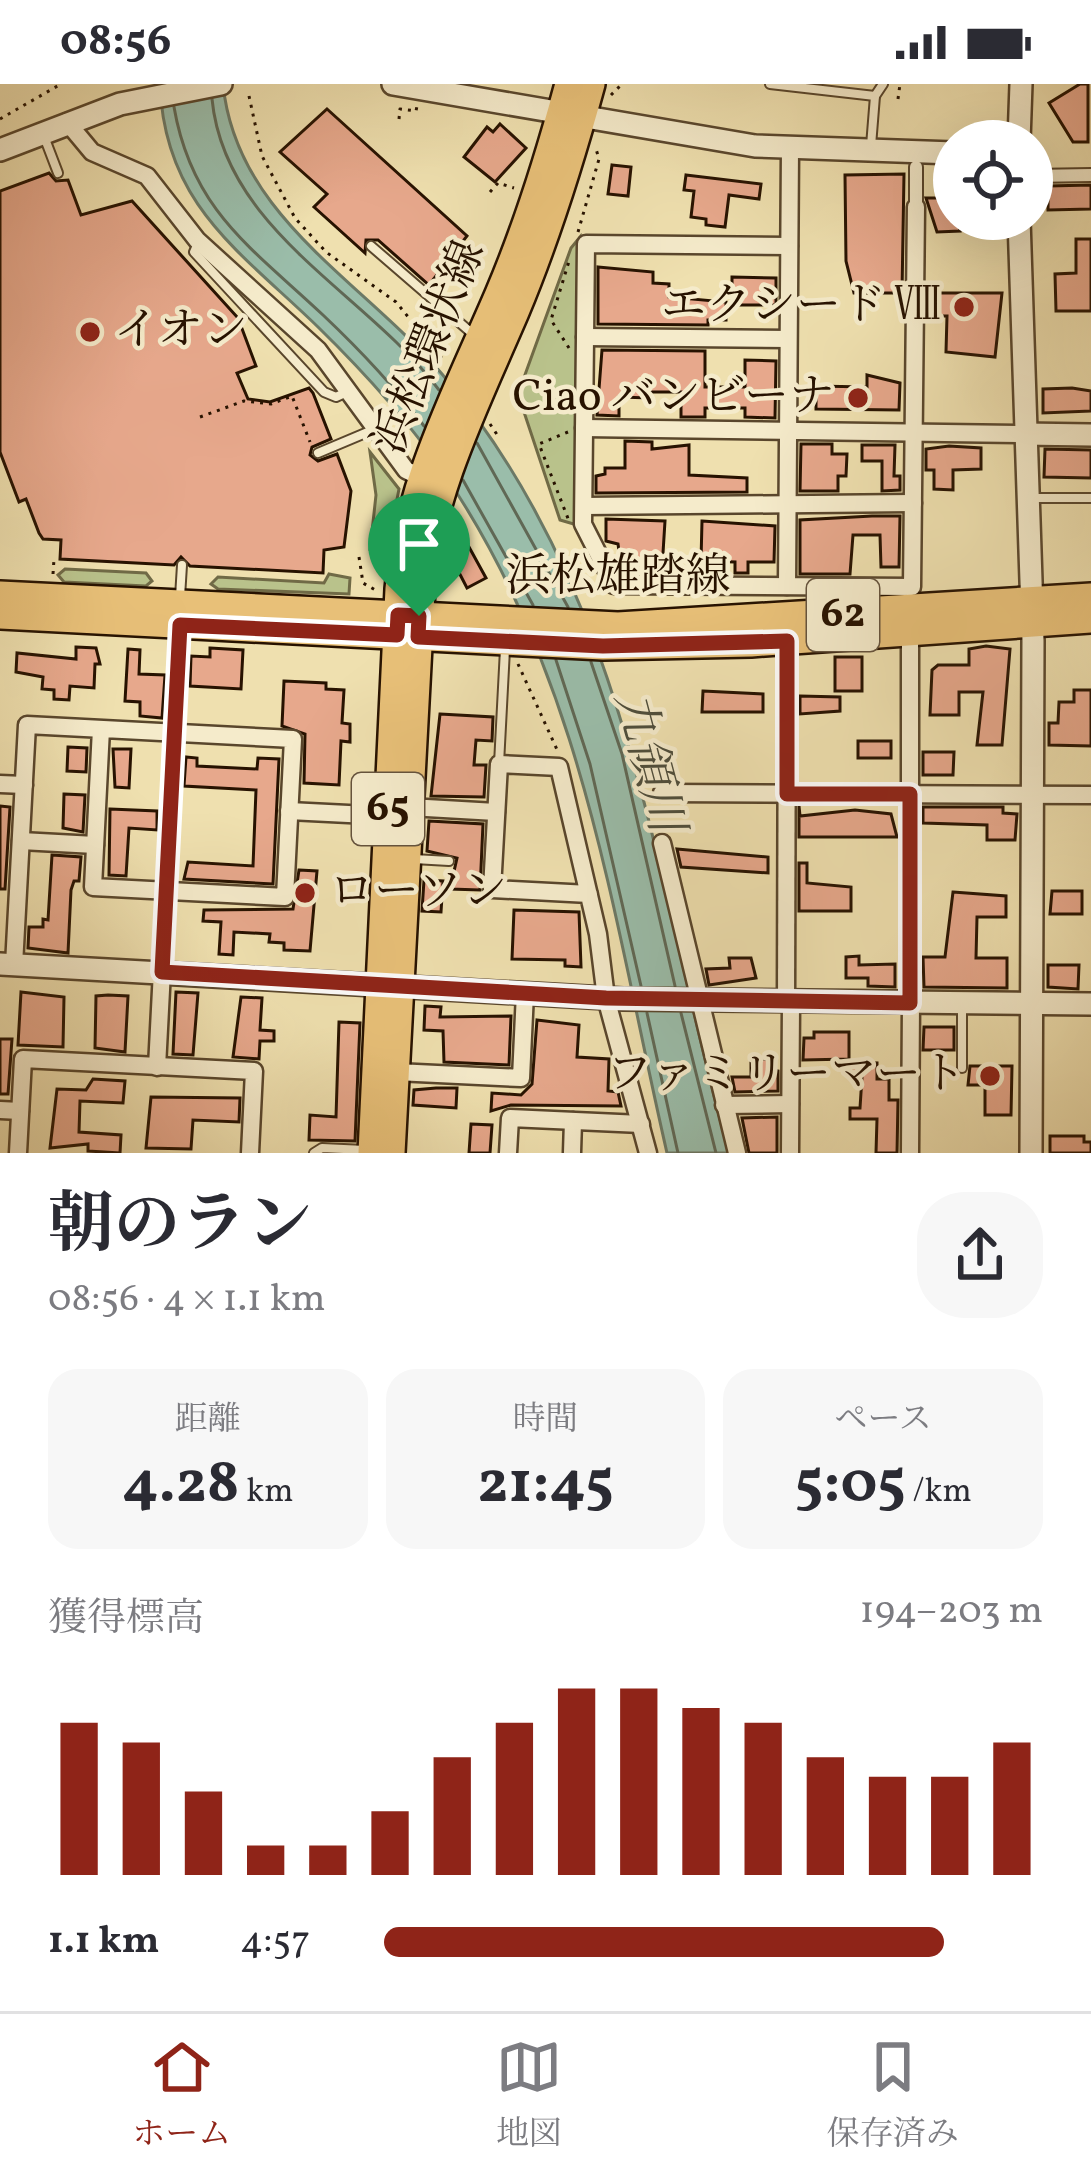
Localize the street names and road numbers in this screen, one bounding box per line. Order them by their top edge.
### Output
street label: 浜松環状線 [360,232,502,464]
street label: 浜松雄踏線 [505,547,731,610]
road number: 62 [807,579,879,651]
road number: 65 [352,773,424,845]

